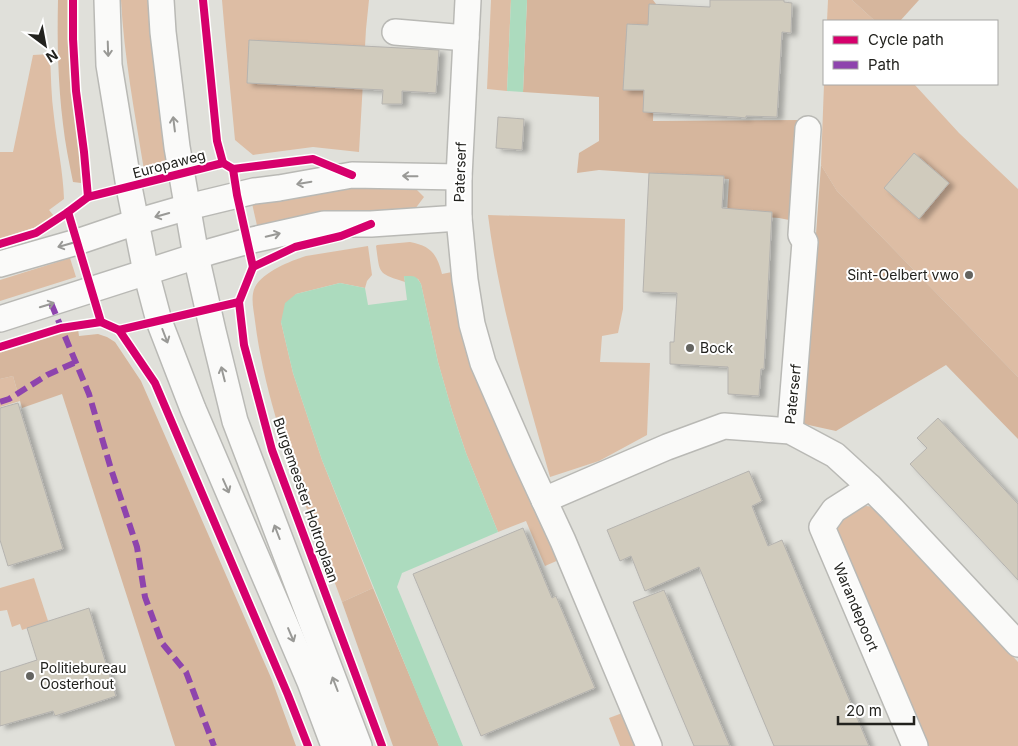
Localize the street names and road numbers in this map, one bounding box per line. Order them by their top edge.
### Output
street label: Paterserf [450,141,469,203]
street label: Europaweg [131,146,207,181]
street label: Paterserf [781,363,804,425]
street label: Burgemeester Holtroplaan [270,415,343,585]
street label: Warandepoort [830,560,883,654]

